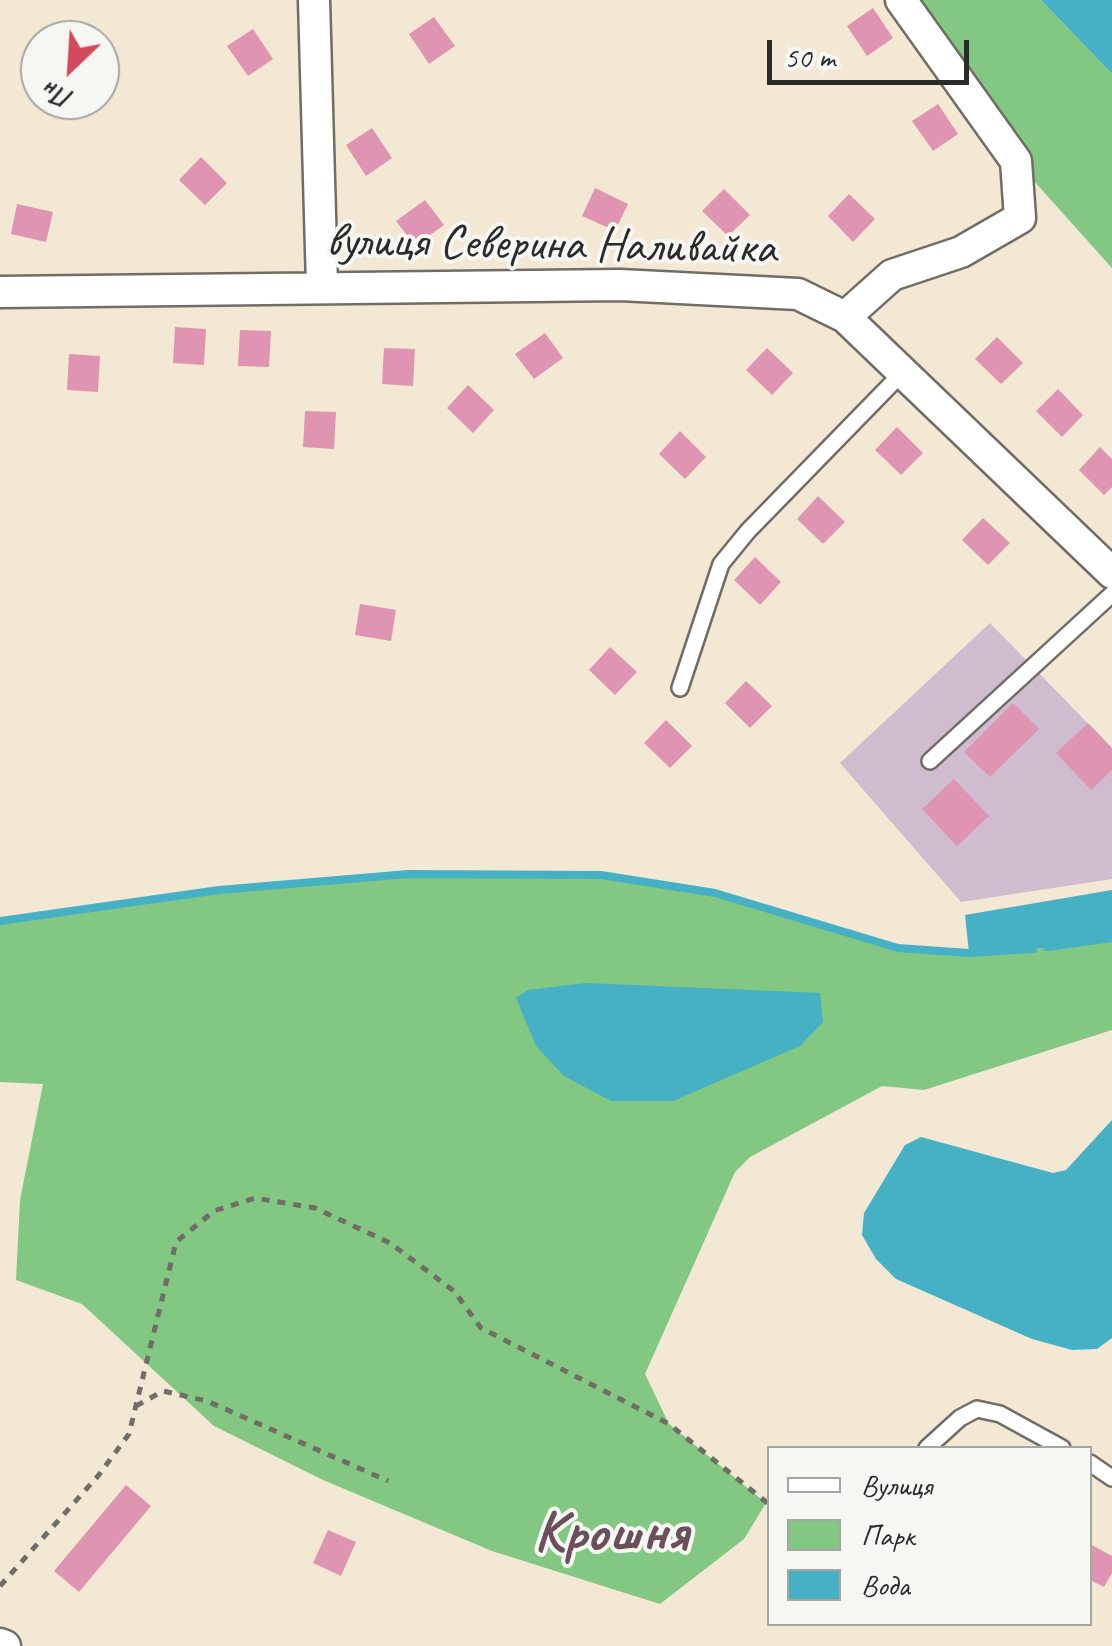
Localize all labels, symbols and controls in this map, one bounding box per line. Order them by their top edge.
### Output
north arrow [20,20,120,120]
scale bar [772,20,974,82]
text: 50 m [784,38,835,76]
text: Пн [37,74,79,118]
street label: вулиця Северина Наливайка [326,213,776,279]
legend [767,1446,1092,1626]
text: Вулиця [861,1466,932,1504]
district label: Крошня [534,1500,688,1570]
text: Парк [861,1516,915,1554]
text: Вода [861,1566,910,1604]

